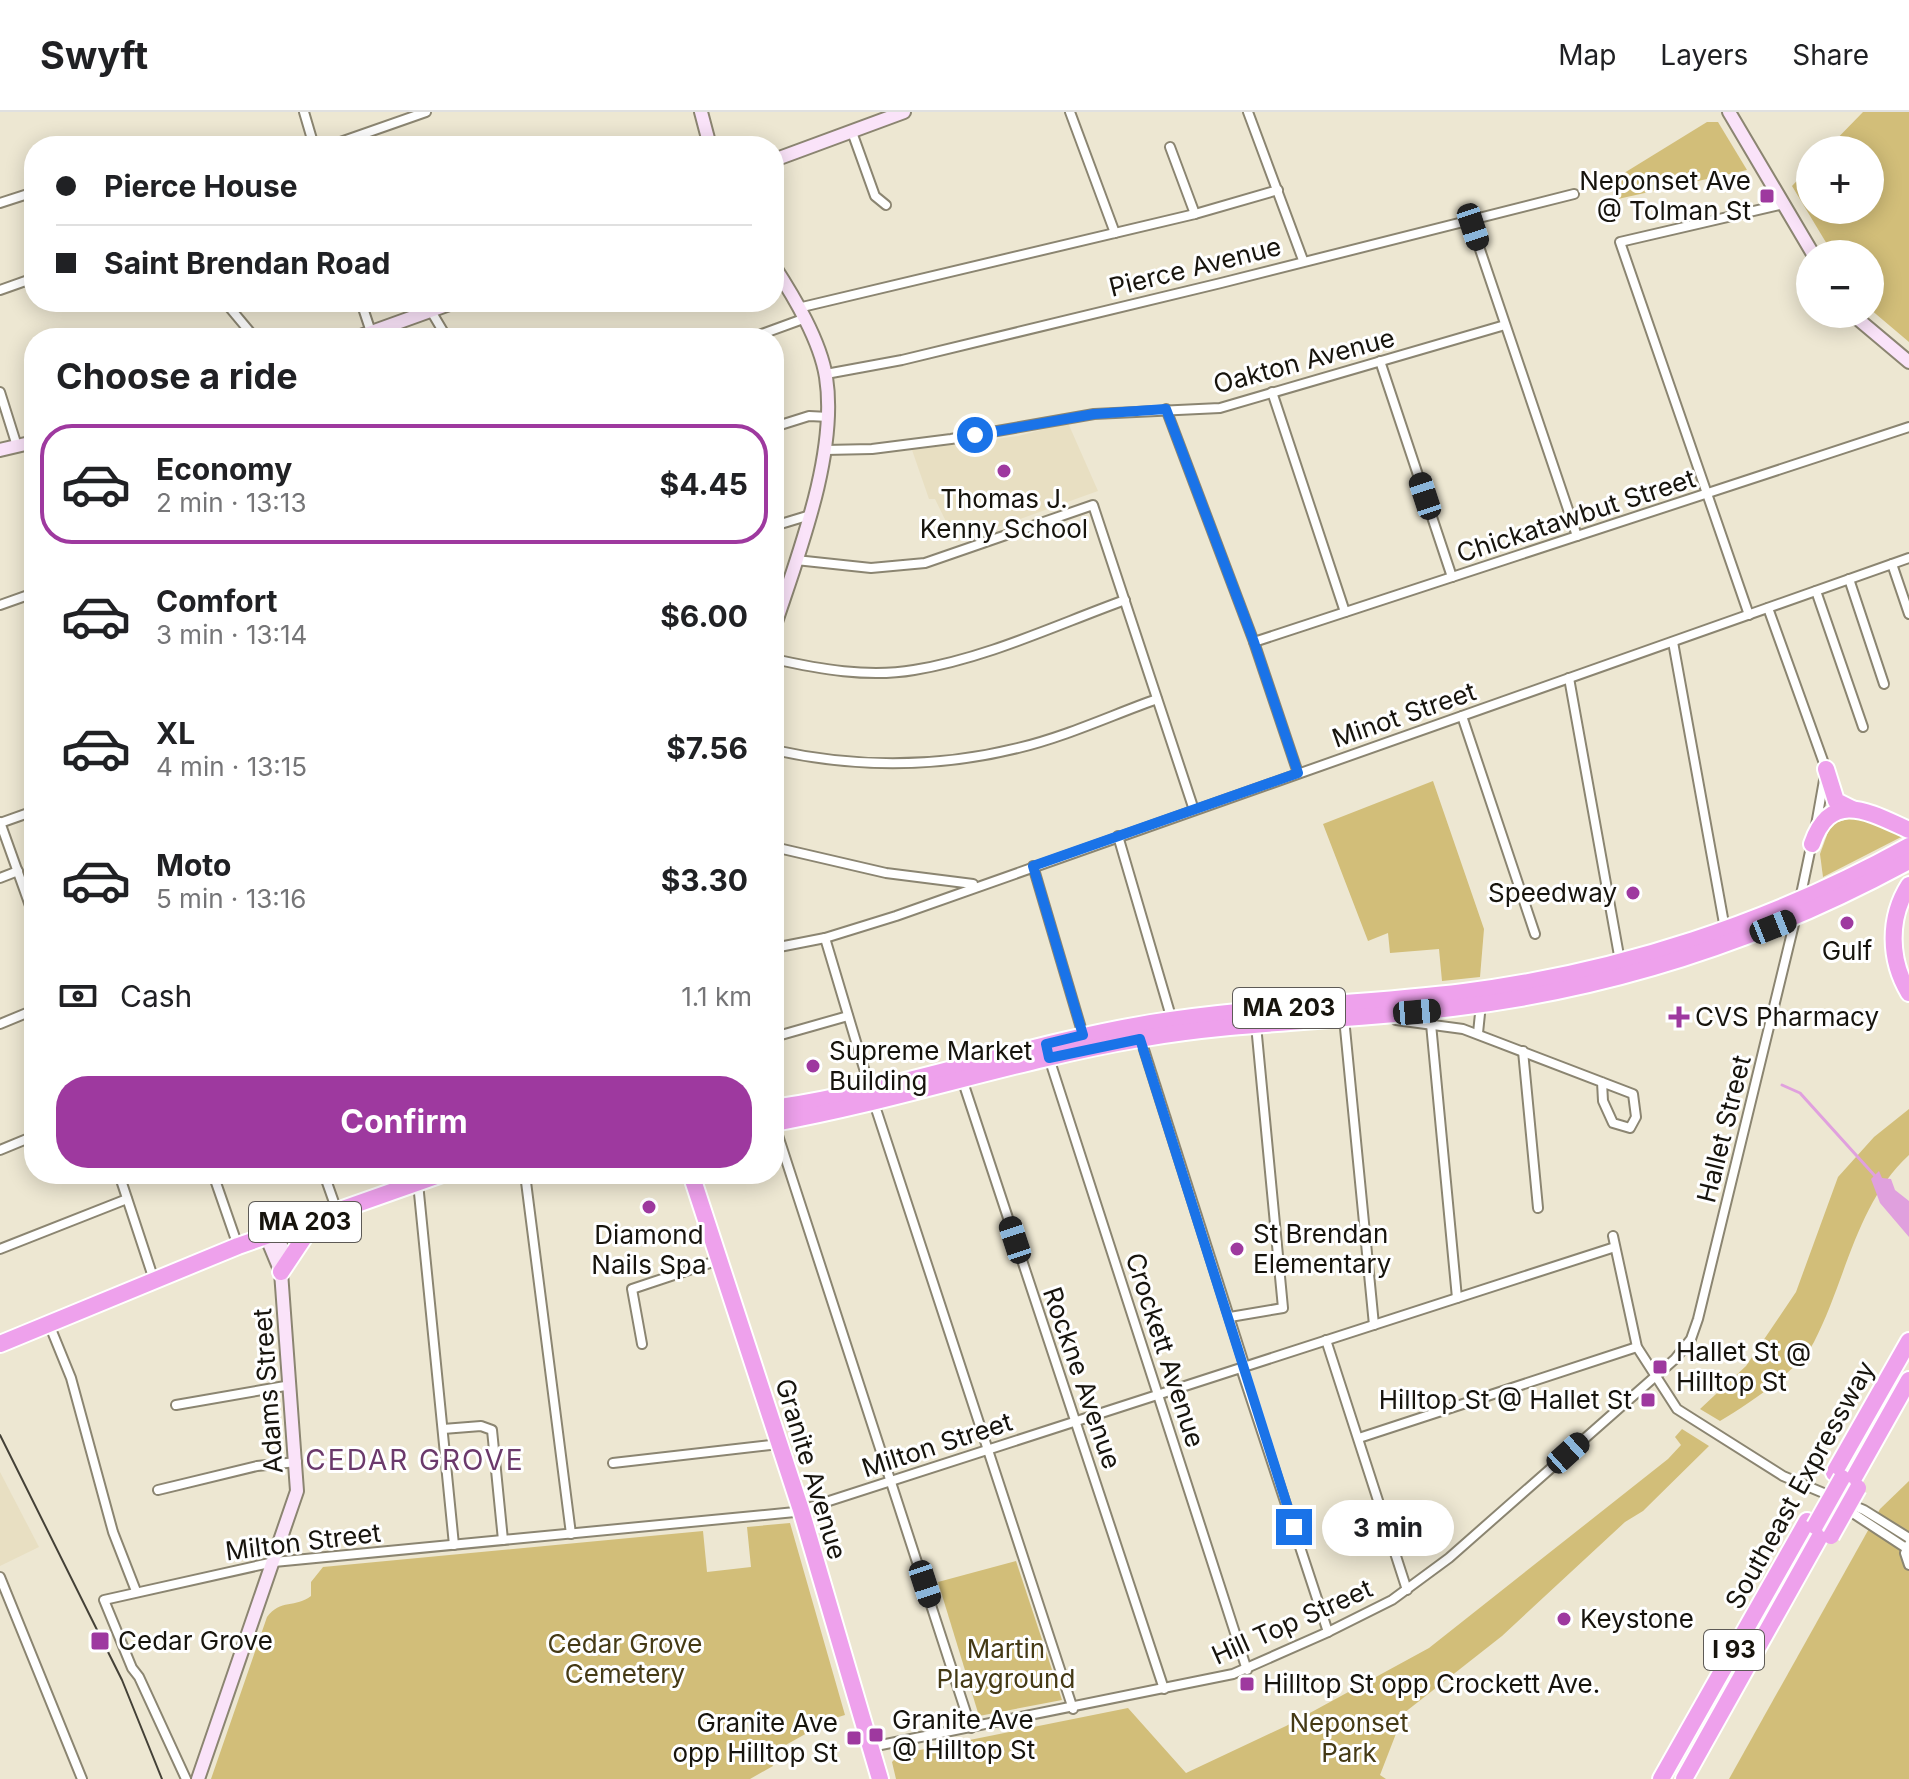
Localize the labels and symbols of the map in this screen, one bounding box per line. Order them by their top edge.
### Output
place label: Neponset Ave @ Tolman St [1579,165,1751,226]
marker: Neponset Ave @ Tolman St [1758,187,1776,205]
car [1454,200,1492,254]
street label: Pierce Avenue [1106,230,1284,303]
street label: Oakton Avenue [1210,321,1398,400]
route start [957,417,993,453]
marker: Thomas J. Kenny School [995,462,1013,480]
street label: Chickatawbut Street [1452,462,1699,569]
car [1406,469,1444,523]
place label: Thomas J. Kenny School [920,483,1088,544]
street label: Minot Street [1328,675,1480,754]
place label: Speedway [1488,877,1617,908]
marker: Speedway [1624,884,1642,902]
car [1746,907,1800,947]
marker: Gulf [1838,914,1856,932]
place label: Gulf [1822,935,1873,966]
road number: MA 203 [1233,988,1345,1028]
car [1392,998,1442,1026]
place label: CVS Pharmacy [1695,1001,1879,1032]
marker: CVS Pharmacy [1670,1008,1688,1026]
place label: Supreme Market Building [829,1035,1032,1096]
street label: Hallet Street [1690,1052,1757,1206]
marker: Supreme Market Building [804,1057,822,1075]
marker: Diamond Nails Spa [640,1198,658,1216]
road number: MA 203 [249,1202,361,1242]
car [996,1213,1034,1267]
place label: St Brendan Elementary [1253,1218,1391,1279]
place label: Diamond Nails Spa [591,1219,707,1280]
marker: St Brendan Elementary [1228,1240,1246,1258]
street label: Crockett Avenue [1119,1249,1212,1451]
street label: Rockne Avenue [1037,1283,1128,1473]
street label: Adams Street [246,1307,289,1475]
place label: Hallet St @ Hilltop St [1676,1336,1811,1397]
street label: Southeast Expressway [1718,1355,1881,1614]
marker: Hallet St @ Hilltop St [1651,1358,1669,1376]
street label: Granite Avenue [769,1375,854,1563]
place label: Hilltop St @ Hallet St [1379,1384,1632,1415]
marker: Hilltop St @ Hallet St [1639,1391,1657,1409]
street label: Milton Street [858,1406,1016,1483]
car [1542,1428,1594,1478]
district label: CEDAR GROVE [305,1443,525,1477]
callout: 3 min [1322,1499,1454,1555]
route end [1276,1509,1312,1545]
street label: Milton Street [223,1517,382,1566]
car [906,1557,944,1611]
street label: Hill Top Street [1207,1572,1377,1671]
place label: Keystone [1580,1603,1694,1634]
marker: Keystone [1555,1610,1573,1628]
place label: Cedar Grove [118,1625,273,1656]
park label: Cedar Grove Cemetery [548,1628,702,1689]
marker: Cedar Grove [89,1630,111,1652]
road number: I 93 [1704,1630,1764,1670]
park label: Martin Playground [937,1633,1075,1694]
place label: Hilltop St opp Crockett Ave. [1263,1668,1600,1699]
marker: Hilltop St opp Crockett Ave. [1238,1675,1256,1693]
place label: Granite Ave @ Hilltop St [892,1704,1035,1765]
place label: Granite Ave opp Hilltop St [672,1707,838,1768]
park label: Neponset Park [1289,1707,1409,1768]
marker: Granite Ave @ Hilltop St [867,1726,885,1744]
marker: Granite Ave opp Hilltop St [845,1729,863,1747]

